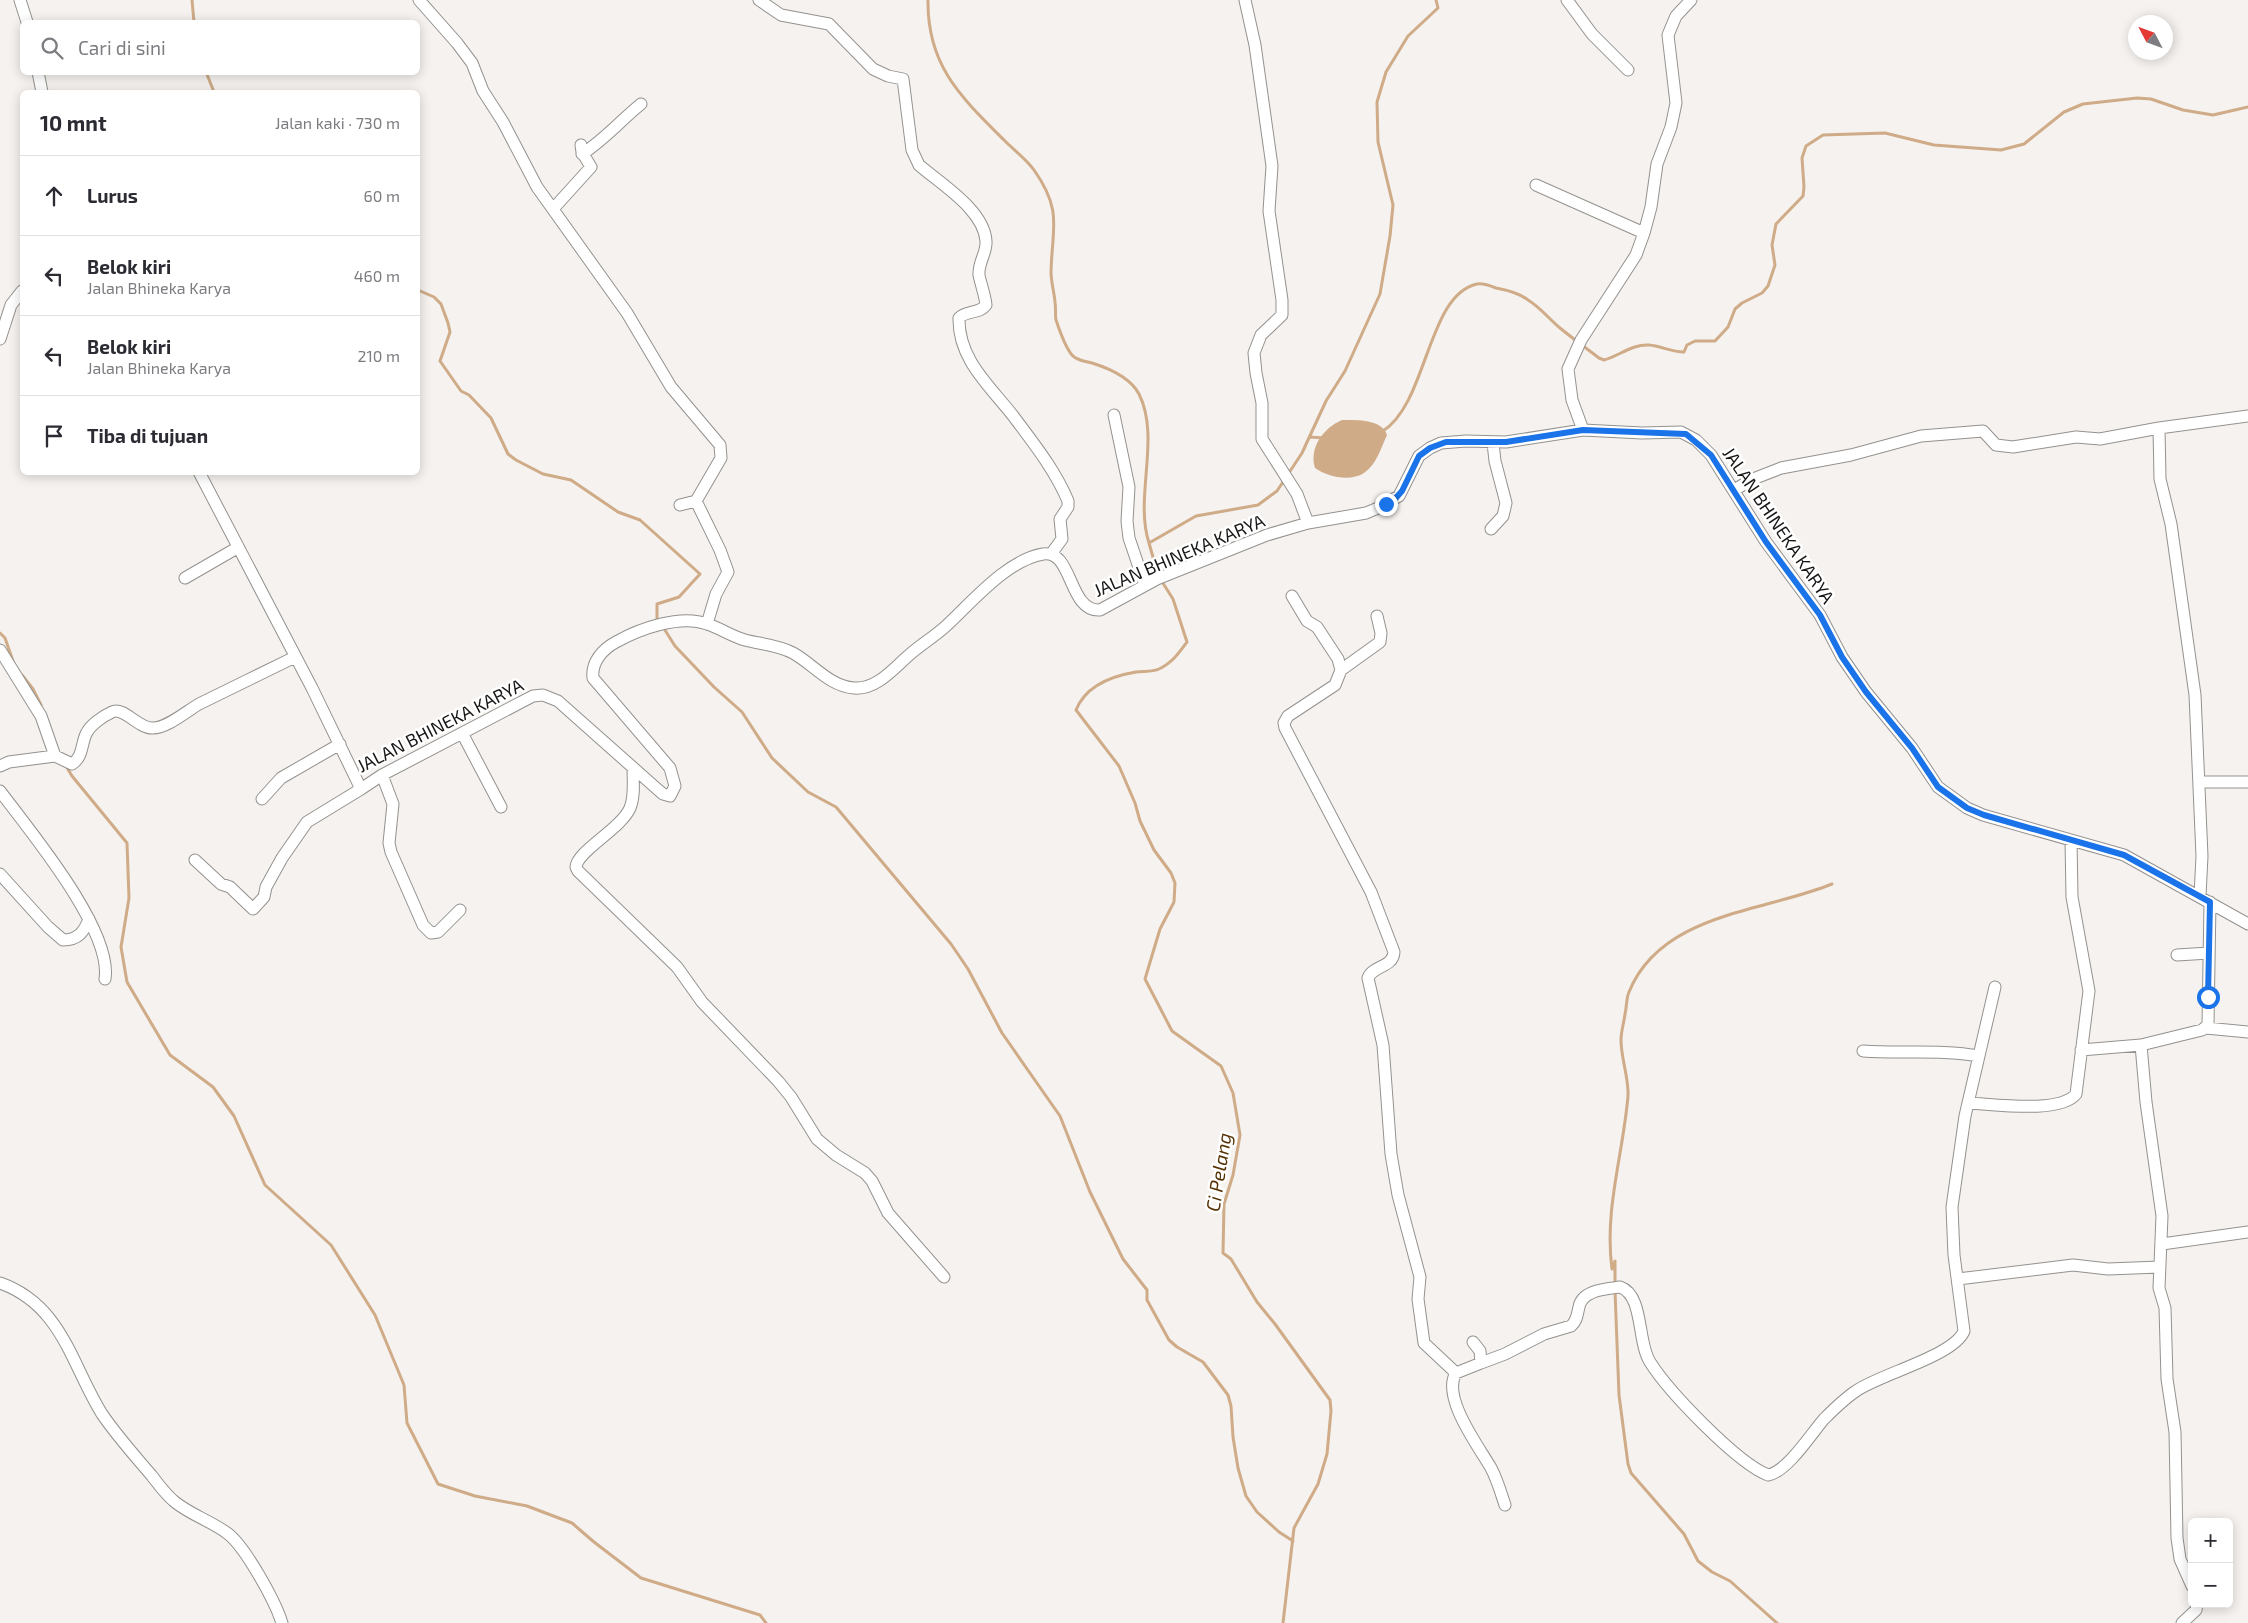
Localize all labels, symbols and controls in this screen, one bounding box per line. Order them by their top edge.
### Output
north arrow [2128,15,2173,60]
search box [20,20,420,75]
icon: search [38,34,66,62]
text: Cari di sini [78,36,166,59]
text: 10 mnt [40,110,107,135]
text: Jalan kaki · 730 m [275,113,400,132]
icon: ahead [40,182,68,210]
text: Lurus [87,184,138,207]
text: 60 m [364,186,400,205]
text: Belok kiri [87,255,171,278]
icon: left [40,262,68,290]
text: 460 m [354,266,400,285]
text: Jalan Bhineka Karya [87,278,231,297]
text: Belok kiri [87,335,171,358]
icon: left [40,342,68,370]
text: 210 m [357,346,400,365]
text: Jalan Bhineka Karya [87,358,231,377]
icon: arrive [40,422,68,450]
text: Tiba di tujuan [87,424,208,447]
street label: JALAN BHINEKA KARYA [1718,443,1840,608]
route end [1375,493,1398,516]
street label: JALAN BHINEKA KARYA [1090,509,1269,601]
street label: JALAN BHINEKA KARYA [353,673,528,777]
route start [2197,986,2220,1009]
water label: Ci Pelang [1200,1131,1236,1213]
map controls [2188,1518,2233,1608]
button: + [2188,1518,2233,1563]
button: − [2188,1563,2233,1608]

